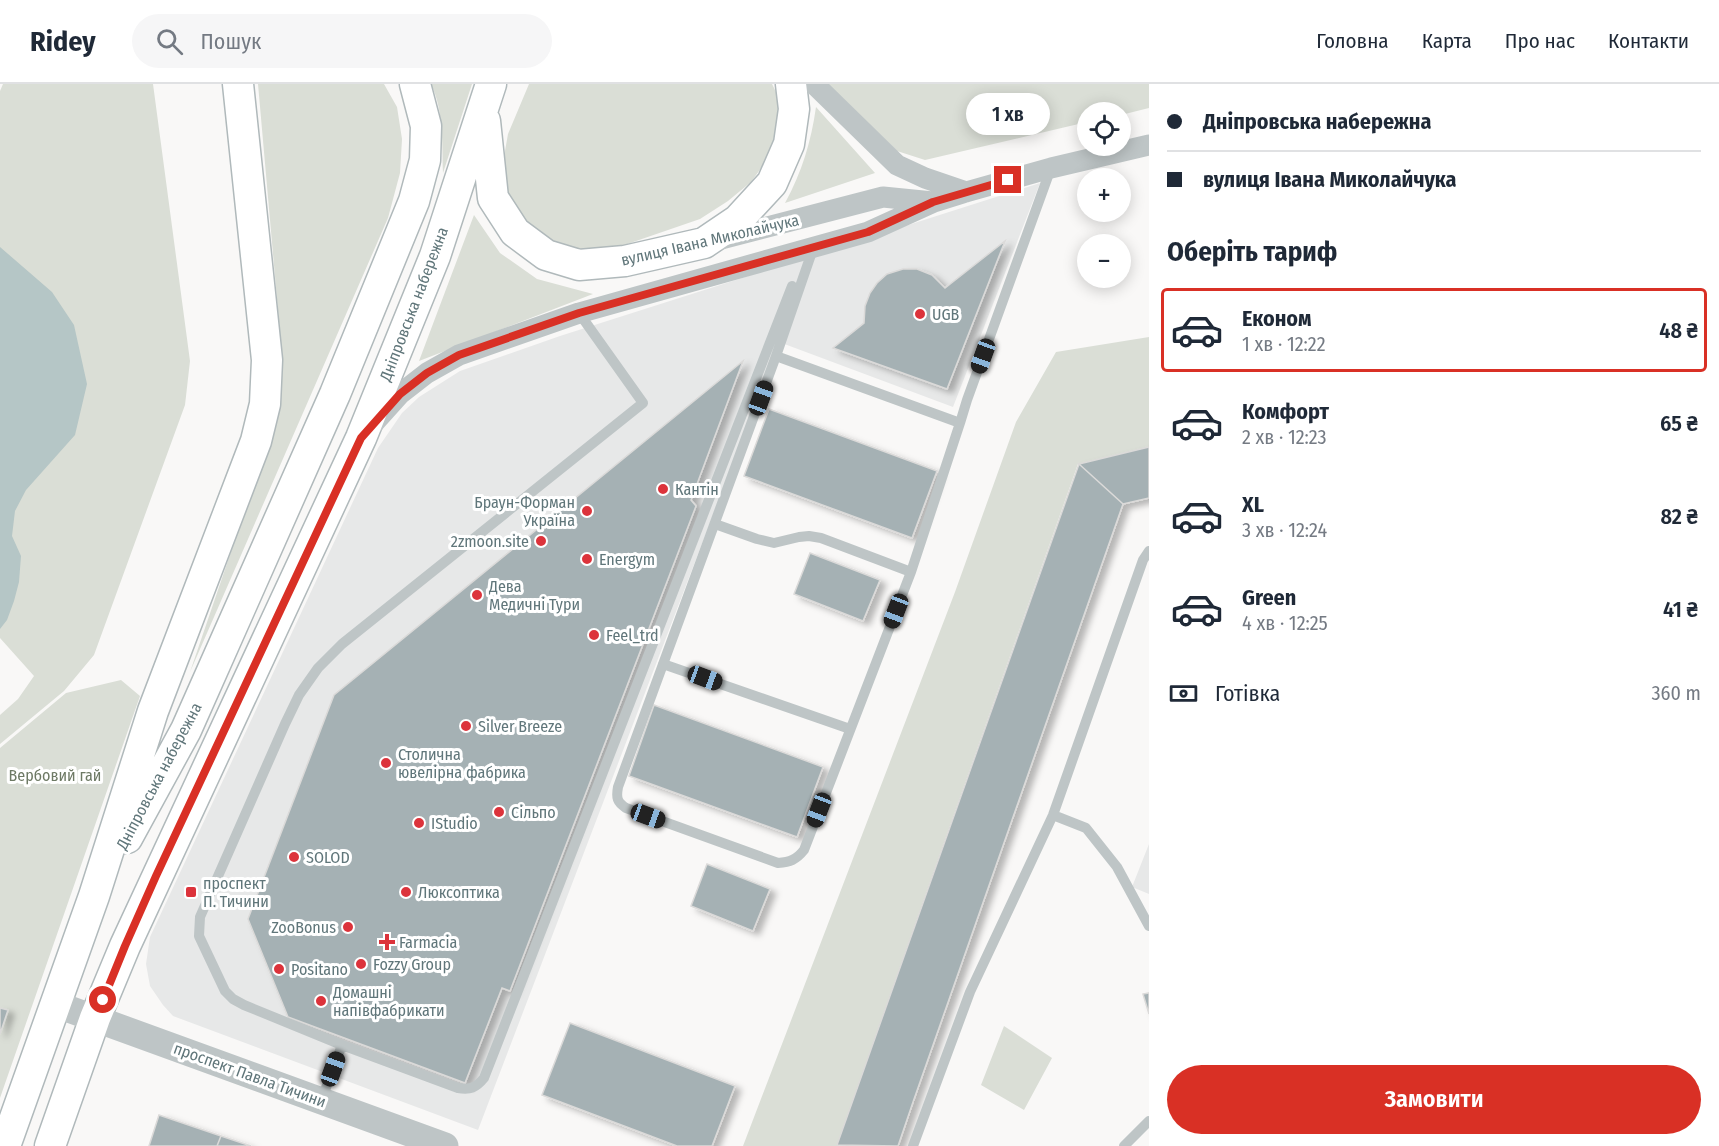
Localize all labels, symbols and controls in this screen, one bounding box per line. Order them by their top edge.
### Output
search box [132,14,552,68]
text: Ridey [30,25,96,58]
icon: search [153,25,186,58]
text: Пошук [201,28,261,55]
text: Головна [1316,28,1389,54]
text: Карта [1422,28,1472,54]
text: Про нас [1505,28,1575,54]
text: Контакти [1608,28,1689,54]
callout: 1 хв [966,93,1050,135]
text: 1 хв [992,102,1024,126]
map controls [1077,102,1131,288]
button: locate [1077,102,1131,156]
text: Дніпровська набережна [1203,108,1431,135]
route end [994,166,1021,193]
text: вулиця Івана Миколайчука [1203,166,1457,193]
button: + [1077,168,1131,222]
street label: вулиця Івана Миколайчука [619,210,801,270]
street label: Дніпровська набережна [375,224,452,385]
button: − [1077,234,1131,288]
text: Оберіть тариф [1167,236,1337,268]
icon: car [1170,303,1224,357]
place label: UGB [932,305,960,324]
text: Економ [1242,305,1312,332]
marker: UGB [913,307,927,321]
text: 48 ₴ [1659,317,1698,344]
text: 1 хв · 12:22 [1242,332,1325,356]
car [968,336,998,376]
car [746,378,776,418]
icon: car [1170,396,1224,450]
text: Комфорт [1242,398,1329,425]
text: 65 ₴ [1660,410,1698,437]
text: 2 хв · 12:23 [1242,425,1327,449]
place label: Кантін [675,480,719,499]
marker: Кантін [656,482,670,496]
icon: car [1170,489,1224,543]
text: XL [1242,491,1264,518]
place label: Браун-Форман Україна [474,493,575,530]
text: 82 ₴ [1660,503,1698,530]
marker: Браун-Форман Україна [580,504,594,518]
text: 3 хв · 12:24 [1242,518,1327,542]
place label: 2zmoon.site [451,532,529,551]
marker: 2zmoon.site [534,534,548,548]
place label: Energym [599,550,655,569]
marker: Energym [580,552,594,566]
place label: Дева Медичні Тури [488,577,580,614]
icon: car [1170,582,1224,636]
text: Green [1242,584,1296,611]
marker: Дева Медичні Тури [470,588,484,602]
car [881,591,911,631]
text: 41 ₴ [1663,596,1698,623]
text: 4 хв · 12:25 [1242,611,1328,635]
place label: Feel_trd [606,626,659,645]
marker: Feel_trd [587,628,601,642]
car [685,663,725,693]
icon: cash [1167,677,1200,710]
text: Готівка [1215,680,1280,707]
text: 360 m [1652,681,1701,705]
street label: Дніпровська набережна [112,699,206,853]
place label: Silver Breeze [478,717,562,736]
marker: Silver Breeze [459,719,473,733]
place label: Столична ювелірна фабрика [398,745,526,782]
marker: Столична ювелірна фабрика [379,756,393,770]
park label: Вербовий гай [9,766,101,785]
car [804,790,834,830]
car [628,801,668,831]
place label: Сільпо [511,803,556,822]
marker: Сільпо [492,805,506,819]
place label: IStudio [431,814,478,833]
marker: IStudio [412,816,426,830]
place label: SOLOD [306,848,350,867]
marker: SOLOD [287,850,301,864]
place label: проспект П. Тичини [203,874,269,911]
place label: Люксоптика [418,883,500,902]
marker: проспект П. Тичини [184,885,198,899]
marker: Люксоптика [399,885,413,899]
place label: ZooBonus [271,918,336,937]
marker: ZooBonus [341,920,355,934]
place label: Farmacia [399,933,457,952]
marker: Farmacia [380,935,394,949]
place label: Fozzy Group [373,955,451,974]
marker: Fozzy Group [354,957,368,971]
place label: Positano [291,960,348,979]
marker: Positano [272,962,286,976]
place label: Домашні напівфабрикати [332,983,445,1020]
route start [89,986,116,1013]
marker: Домашні напівфабрикати [314,994,328,1008]
street label: проспект Павла Тичини [171,1039,329,1111]
car [318,1049,348,1089]
button: Замовити [1167,1065,1701,1134]

